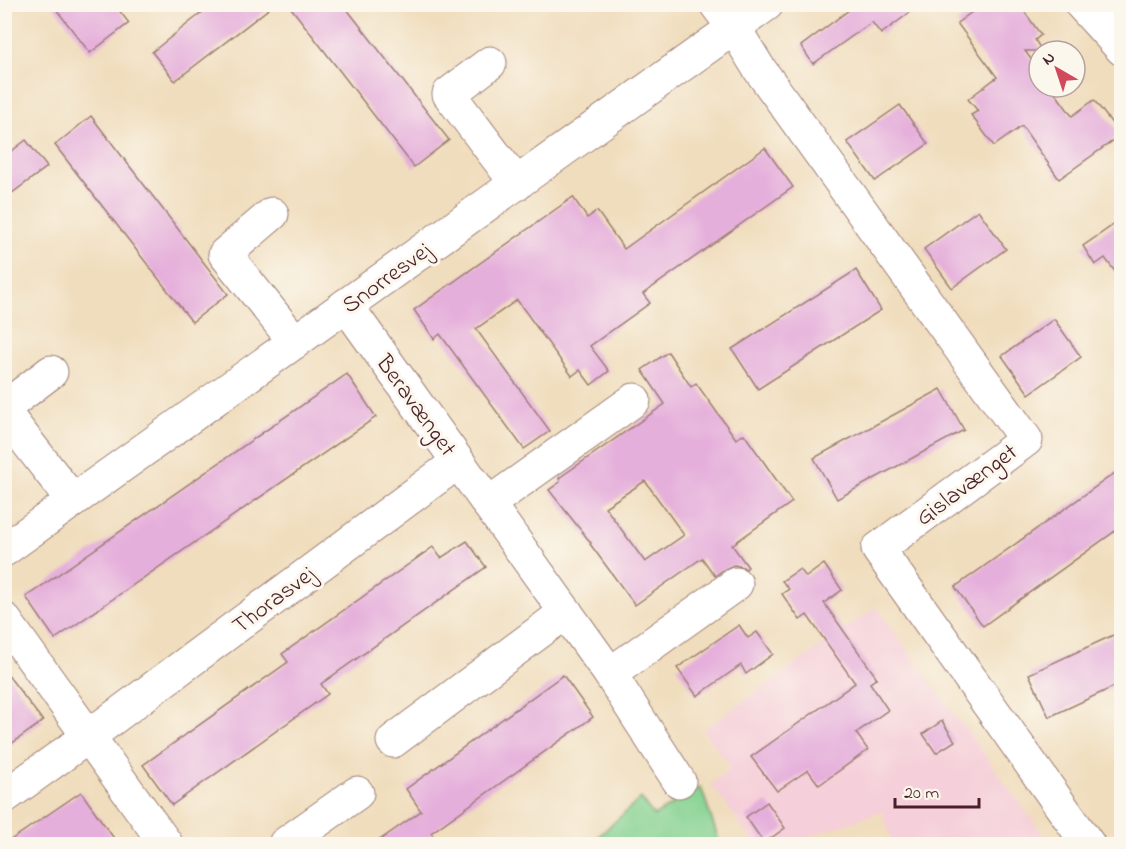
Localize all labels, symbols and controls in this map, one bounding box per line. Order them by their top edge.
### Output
north arrow [1027,39,1087,99]
text: N [1037,46,1061,72]
street label: Snorresvej [335,234,440,323]
street label: Beravænget [365,348,464,465]
street label: Gislavænget [909,436,1026,536]
street label: Thorasvej [226,557,324,644]
scale bar [895,771,979,809]
text: 20 m [904,781,939,807]

